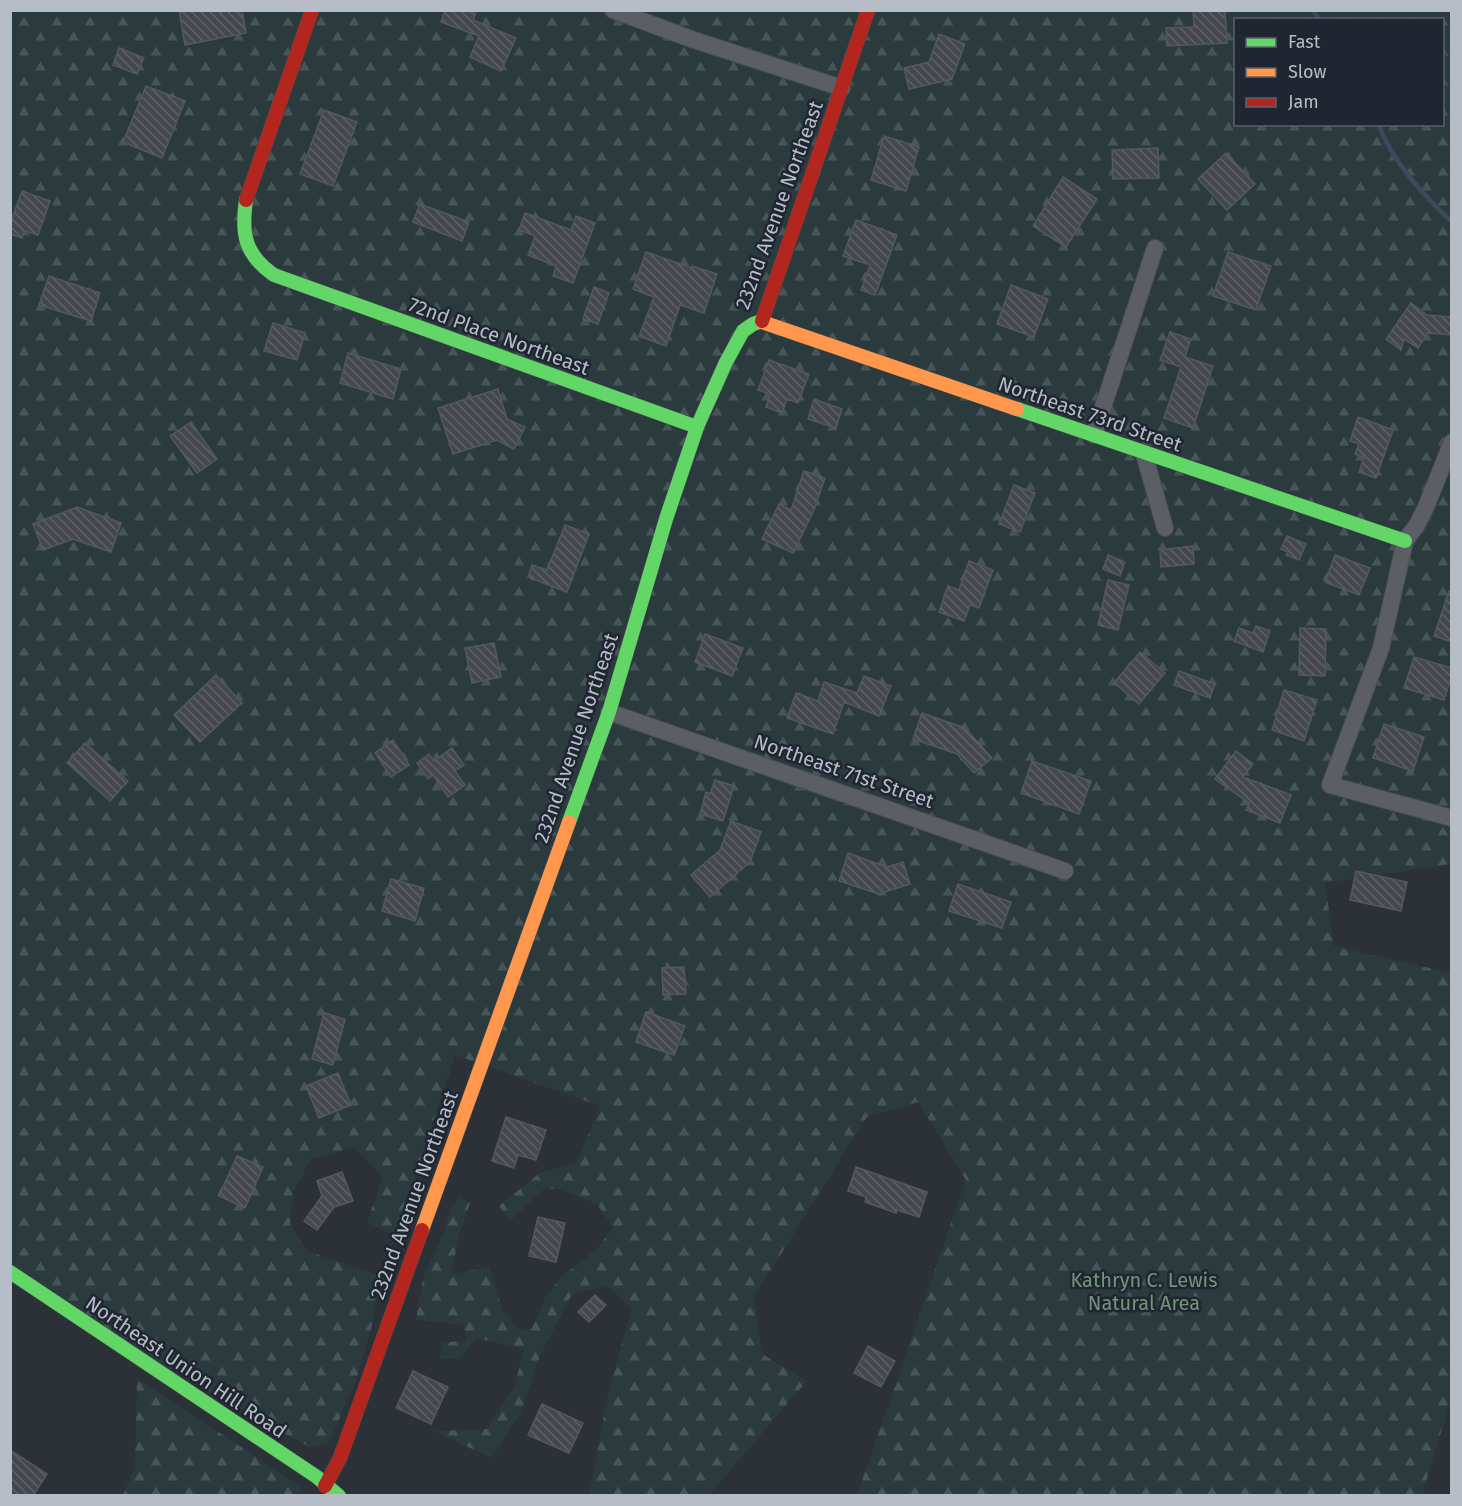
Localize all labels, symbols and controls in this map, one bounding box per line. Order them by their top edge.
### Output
legend [1234,18,1444,126]
text: Fast [1288,31,1321,53]
text: Slow [1288,61,1327,83]
text: Jam [1288,91,1319,113]
street label: 232nd Avenue Northeast [730,97,828,313]
street label: 72nd Place Northeast [405,292,593,380]
street label: Northeast 73rd Street [995,371,1186,457]
street label: 232nd Avenue Northeast [529,629,623,846]
street label: Northeast 71st Street [751,729,938,813]
street label: 232nd Avenue Northeast [365,1087,463,1303]
park label: Kathryn C. Lewis Natural Area [1070,1268,1218,1315]
street label: Northeast Union Hill Road [81,1291,291,1443]

